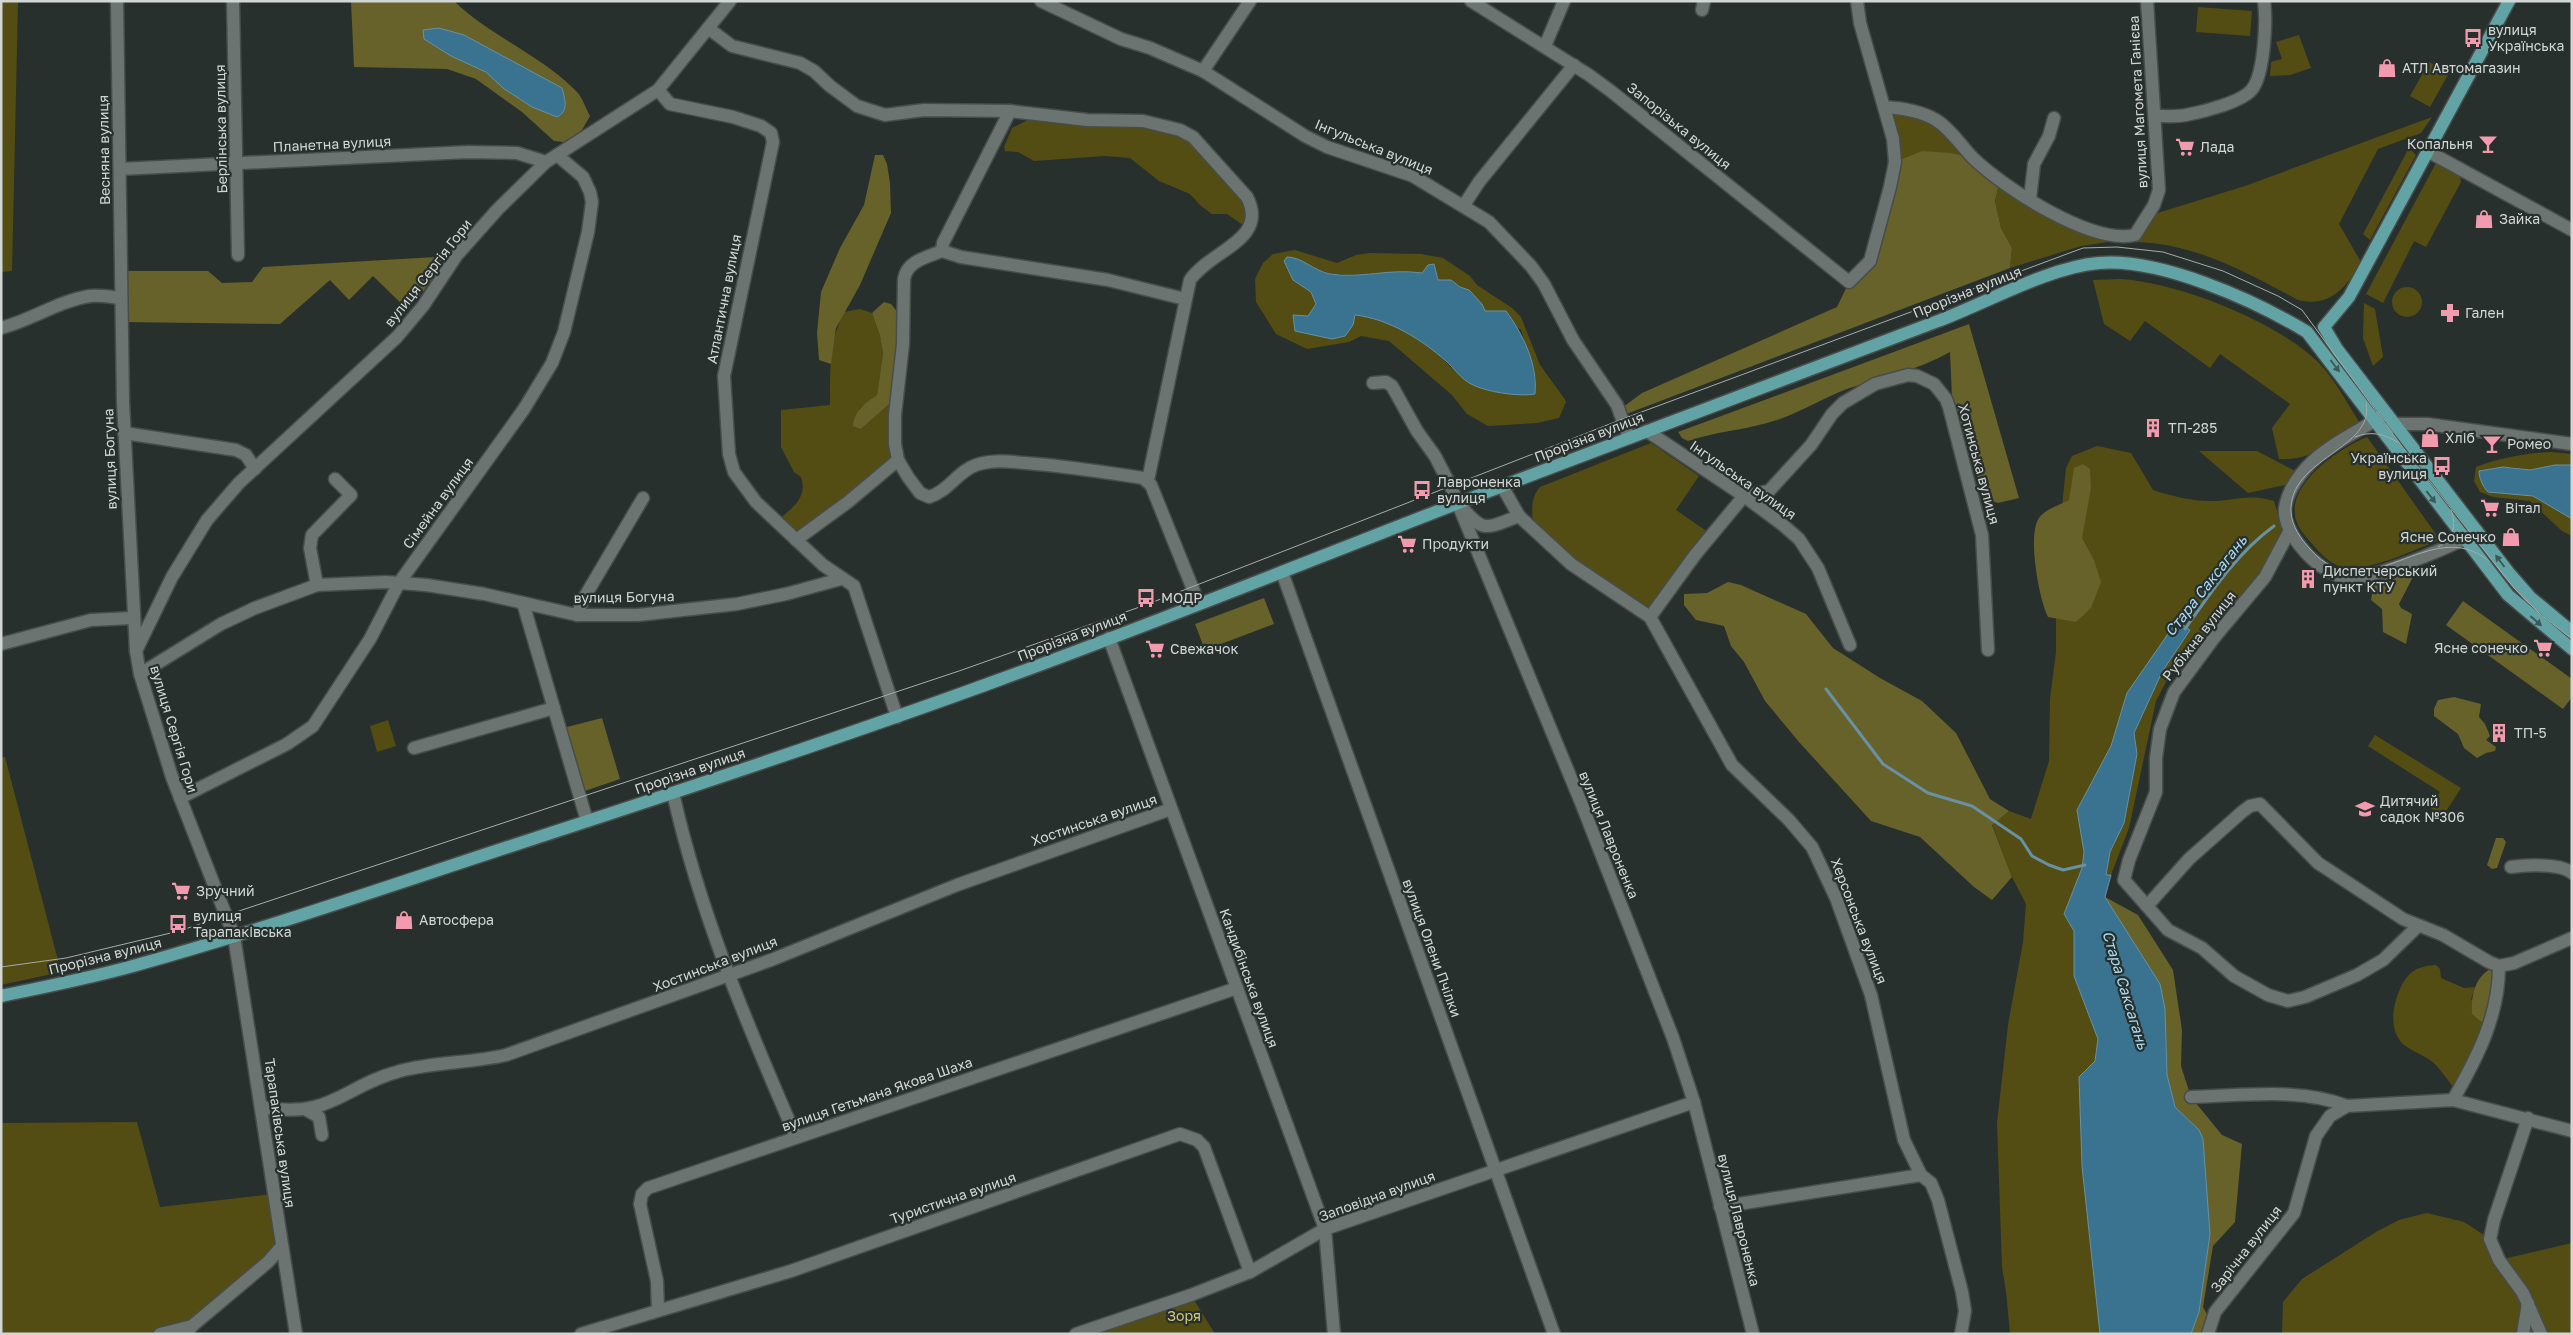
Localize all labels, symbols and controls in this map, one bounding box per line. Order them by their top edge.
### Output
street label: вулиця Магомета Ганієва [2124,15,2151,189]
place label: вулиця Українська [2488,21,2564,54]
bus stop icon: вулиця Українська [2462,27,2484,49]
shop icon: АТЛ Автомагазин [2376,57,2398,79]
place label: АТЛ Автомагазин [2402,59,2521,76]
street label: Берлінська вулиця [211,64,230,194]
street label: Запорізька вулиця [1624,78,1735,173]
street label: Весняна вулиця [94,95,113,205]
street label: Інгульська вулиця [1313,115,1436,178]
street label: Планетна вулиця [272,132,392,155]
bar icon: Копальня [2477,133,2499,155]
place label: Копальня [2407,135,2473,152]
supermarket icon: Лада [2174,136,2196,158]
place label: Лада [2200,138,2234,155]
shop icon: Зайка [2473,208,2495,230]
place label: Зайка [2499,210,2540,227]
street label: вулиця Сергія Гори [380,215,475,330]
street label: Атлантична вулиця [703,233,744,365]
street label: Прорізна вулиця [1910,262,2024,321]
pharmacy icon: Гален [2439,302,2461,324]
place label: Гален [2465,304,2504,321]
one-way arrow [2329,359,2340,372]
street label: Хотинська вулиця [1955,402,2004,526]
street label: вулиця Богуна [99,408,120,510]
street label: Прорізна вулиця [1532,408,1646,465]
building icon: ТП-285 [2142,417,2164,439]
place label: ТП-285 [2168,419,2217,436]
shop icon: Хліб [2419,427,2441,449]
place label: Хліб [2445,429,2475,446]
bar icon: Ромео [2481,433,2503,455]
place label: Ромео [2507,435,2551,452]
street label: Інгульська вулиця [1687,437,1800,523]
place label: Українська вулиця [2351,449,2427,482]
street label: Сімейна вулиця [399,454,476,552]
bus stop icon: Українська вулиця [2431,455,2453,477]
place label: Лавроненка вулиця [1437,473,1521,506]
bus stop icon: Лавроненка вулиця [1411,479,1433,501]
one-way arrow [2426,490,2437,503]
supermarket icon: Вітал [2479,497,2501,519]
place label: Вітал [2505,499,2541,516]
shop icon: Ясне Сонечко [2500,526,2522,548]
place label: Ясне Сонечко [2400,528,2496,545]
water label: Стара Саксагань [2160,531,2251,639]
supermarket icon: Продукти [1396,533,1418,555]
place label: Продукти [1422,535,1489,552]
one-way arrow [2494,555,2505,568]
place label: Диспетчерський пункт КТУ [2323,562,2437,595]
building icon: Диспетчерський пункт КТУ [2297,568,2319,590]
street label: вулиця Богуна [573,587,675,606]
bus stop icon: МОДР [1135,587,1157,609]
street label: Рубіжна вулиця [2158,587,2239,684]
place label: МОДР [1161,589,1202,606]
street label: Прорізна вулиця [1015,607,1129,664]
one-way arrow [2530,615,2543,626]
supermarket icon: Ясне сонечко [2532,637,2554,659]
supermarket icon: Свежачок [1144,638,1166,660]
place label: Ясне сонечко [2434,639,2528,656]
place label: Свежачок [1170,640,1238,657]
street label: вулиця Сергія Гори [147,663,202,794]
building icon: ТП-5 [2488,722,2510,744]
place label: ТП-5 [2514,724,2547,741]
street label: Прорізна вулиця [632,744,747,797]
street label: вулиця Лавроненка [1576,769,1643,901]
street label: Хостинська вулиця [1029,790,1159,849]
place label: Дитячий садок №306 [2380,792,2465,825]
school or university icon: Дитячий садок №306 [2354,798,2376,820]
street label: Херсонська вулиця [1828,856,1891,986]
street label: вулиця Олени Пчілки [1400,876,1465,1019]
supermarket icon: Зручний [170,880,192,902]
place label: Зручний [196,882,255,899]
street label: Кандибінська вулиця [1216,906,1283,1050]
place label: вулиця Тарапаківська [193,907,292,940]
shop icon: Автосфера [393,909,415,931]
place label: Автосфера [419,911,494,928]
bus stop icon: вулиця Тарапаківська [167,913,189,935]
water label: Стара Саксагань [2099,928,2153,1052]
street label: Хостинська вулиця [650,932,779,995]
street label: Прорізна вулиця [47,933,163,978]
street label: вулиця Гетьмана Якова Шаха [779,1053,974,1134]
street label: Тарапаківська вулиця [262,1057,299,1209]
street label: вулиця Лавроненка [1715,1152,1764,1288]
street label: Заповідна вулиця [1316,1167,1437,1224]
street label: Туристична вулиця [888,1168,1018,1227]
street label: Зарічна вулиця [2206,1202,2285,1296]
park label: Зоря [1167,1307,1201,1324]

